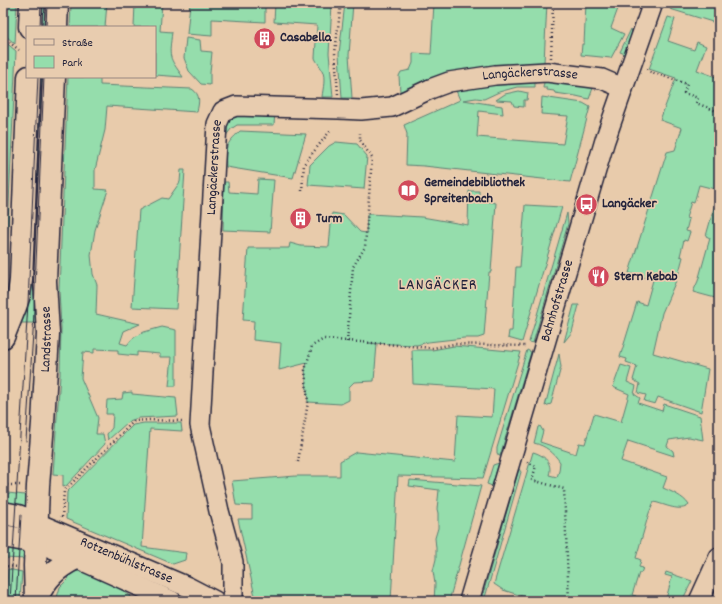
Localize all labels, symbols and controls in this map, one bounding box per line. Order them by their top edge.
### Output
building icon: Casabella [251,25,277,51]
legend [26,26,156,78]
place label: Casabella [280,28,333,48]
text: Straße [62,35,93,52]
text: Park [62,55,83,72]
street label: Langäckerstrasse [481,62,579,87]
street label: Langäckerstrasse [202,116,228,216]
place label: Gemeindebibliothek Spreitenbach [424,173,525,209]
library icon: Gemeindebibliothek Spreitenbach [396,178,422,204]
bus stop icon: Langäcker [573,191,599,217]
place label: Langäcker [602,194,657,214]
building icon: Turm [288,206,314,232]
place label: Turm [316,209,343,229]
street label: Bahnhofstrasse [536,257,579,344]
restaurant icon: Stern Kebab [585,264,611,290]
place label: Stern Kebab [614,267,678,287]
district label: LANGÄCKER [399,274,477,297]
street label: Landstrasse [36,306,58,373]
street label: Rotzenbühlstrasse [77,532,176,589]

